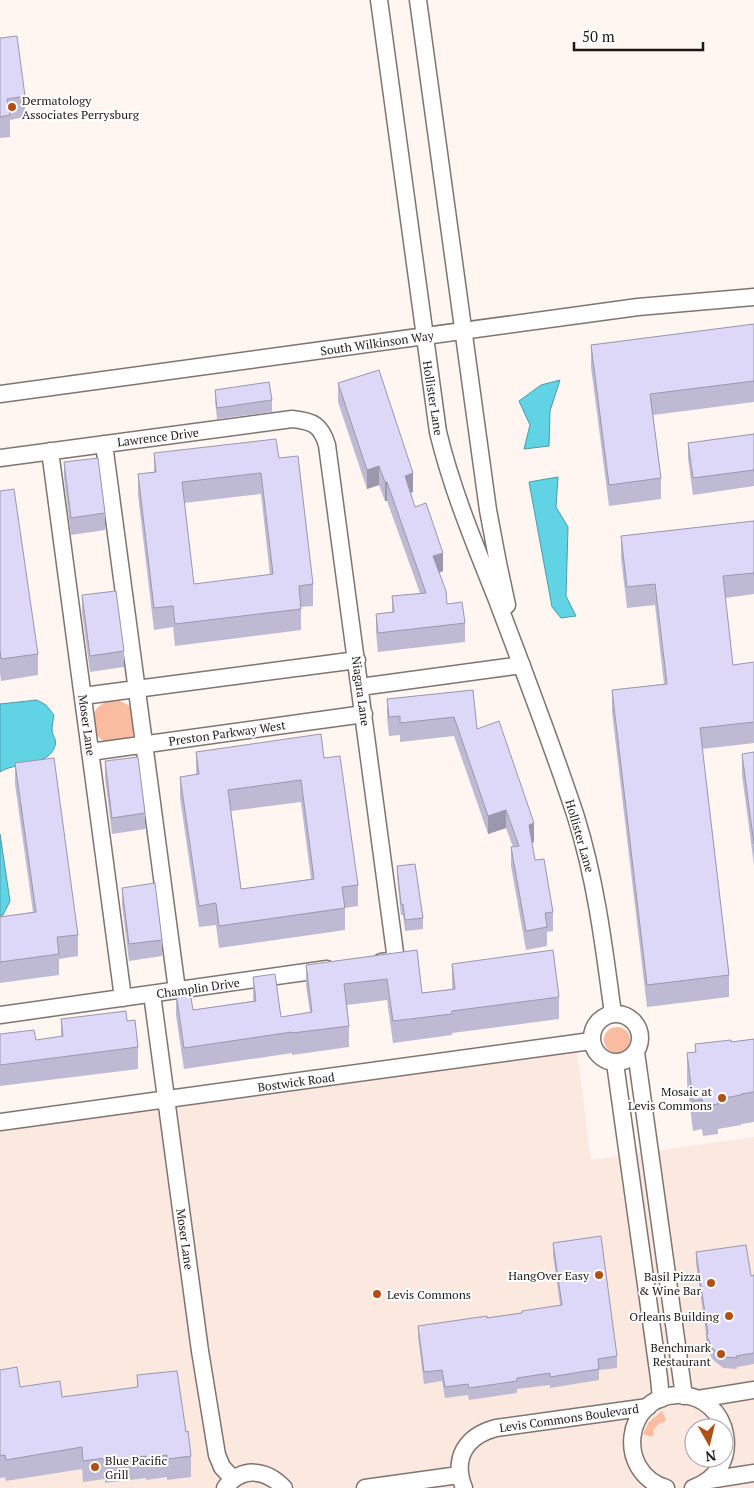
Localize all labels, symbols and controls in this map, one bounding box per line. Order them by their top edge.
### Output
scale bar [574,20,703,52]
text: 50 m [582,26,615,46]
place label: Dermatology Associates Perrysburg [22,93,140,122]
marker: Dermatology Associates Perrysburg [6,101,18,113]
street label: South Wilkinson Way [319,327,435,358]
street label: Hollister Lane [420,360,446,436]
street label: Lawrence Drive [116,425,200,449]
street label: Niagara Lane [349,655,373,727]
street label: Moser Lane [75,693,99,757]
street label: Preston Parkway West [168,717,287,749]
street label: Hollister Lane [562,798,598,874]
street label: Champlin Drive [155,975,241,1001]
street label: Bostwick Road [257,1069,336,1095]
place label: Mosaic at Levis Commons [628,1084,713,1113]
marker: Mosaic at Levis Commons [716,1092,728,1104]
street label: Moser Lane [173,1207,197,1271]
place label: HangOver Easy [508,1268,590,1283]
marker: HangOver Easy [593,1269,605,1281]
place label: Basil Pizza & Wine Bar [639,1269,701,1298]
marker: Basil Pizza & Wine Bar [705,1277,717,1289]
place label: Levis Commons [387,1287,471,1302]
marker: Levis Commons [371,1288,383,1300]
place label: Orleans Building [629,1309,720,1324]
marker: Orleans Building [723,1310,735,1322]
place label: Benchmark Restaurant [651,1340,712,1369]
marker: Benchmark Restaurant [715,1348,727,1360]
street label: Levis Commons Boulevard [498,1401,640,1435]
north arrow [684,1418,734,1468]
text: N [704,1446,717,1467]
place label: Blue Pacific Grill [105,1453,167,1482]
marker: Blue Pacific Grill [89,1461,101,1473]

